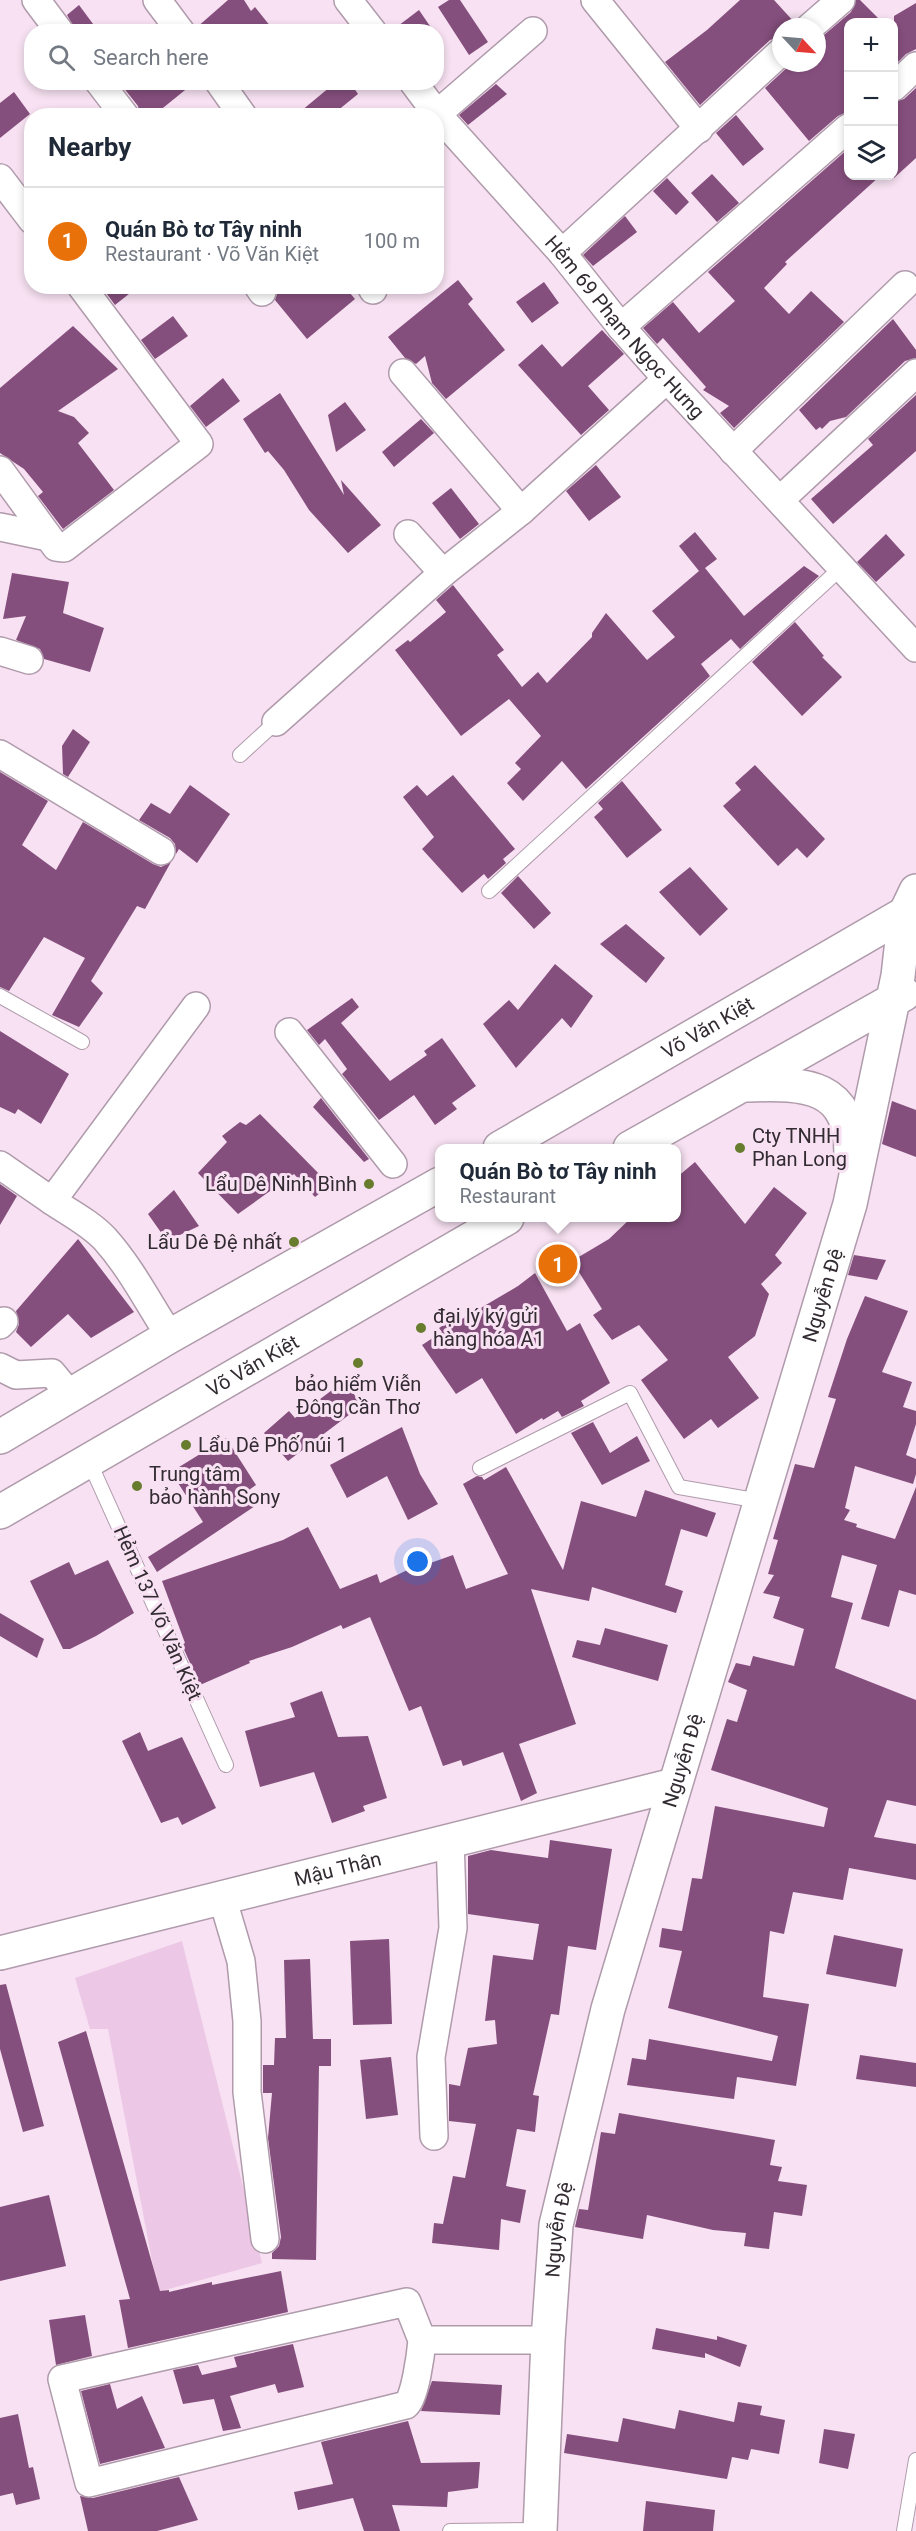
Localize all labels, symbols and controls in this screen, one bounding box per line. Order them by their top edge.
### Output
north arrow [772,18,826,72]
map controls [844,18,898,180]
button: + [844,18,898,72]
search box [24,24,444,90]
icon: search [45,41,78,74]
text: Search here [93,45,209,70]
button: − [844,72,898,126]
button: layers [844,126,898,180]
text: Nearby [48,132,131,162]
text: Quán Bò tơ Tây ninh [105,217,302,242]
text: 1 [62,229,73,253]
text: 100 m [364,229,420,253]
street label: Hẻm 69 Phạm Ngọc Hưng [540,230,710,424]
text: Restaurant · Võ Văn Kiệt [105,242,319,266]
street label: Võ Văn Kiệt [657,992,758,1064]
place label: Cty TNHH Phan Long [752,1124,847,1171]
marker: Cty TNHH Phan Long [733,1141,747,1155]
popup [435,1144,681,1222]
text: Quán Bò tơ Tây ninh [459,1159,657,1184]
place label: Lẩu Dê Ninh Bình [205,1172,357,1196]
marker: Lẩu Dê Ninh Bình [362,1177,376,1191]
text: Restaurant [459,1184,556,1208]
place label: Lẩu Dê Đệ nhất [147,1230,282,1254]
marker: Lẩu Dê Đệ nhất [287,1235,301,1249]
pin: 1 [538,1242,578,1286]
street label: Nguyễn Đệ [797,1245,848,1345]
place label: đại lý ký gửi hàng hóa A1 [433,1304,545,1351]
marker: đại lý ký gửi hàng hóa A1 [414,1321,428,1335]
street label: Võ Văn Kiệt [202,1329,303,1402]
marker: bảo hiểm Viễn Đông cần Thơ [351,1356,365,1370]
place label: bảo hiểm Viễn Đông cần Thơ [295,1372,421,1419]
place label: Lẩu Dê Phố núi 1 [198,1433,347,1457]
marker: Lẩu Dê Phố núi 1 [179,1438,193,1452]
place label: Trung tâm bảo hành Sony [149,1462,281,1509]
marker: Trung tâm bảo hành Sony [130,1479,144,1493]
street label: Hẻm 137 Võ Văn Kiệt [109,1522,207,1704]
your location [403,1547,432,1576]
street label: Nguyễn Đệ [657,1711,708,1810]
street label: Mậu Thân [292,1846,384,1891]
street label: Nguyễn Đệ [540,2180,578,2278]

